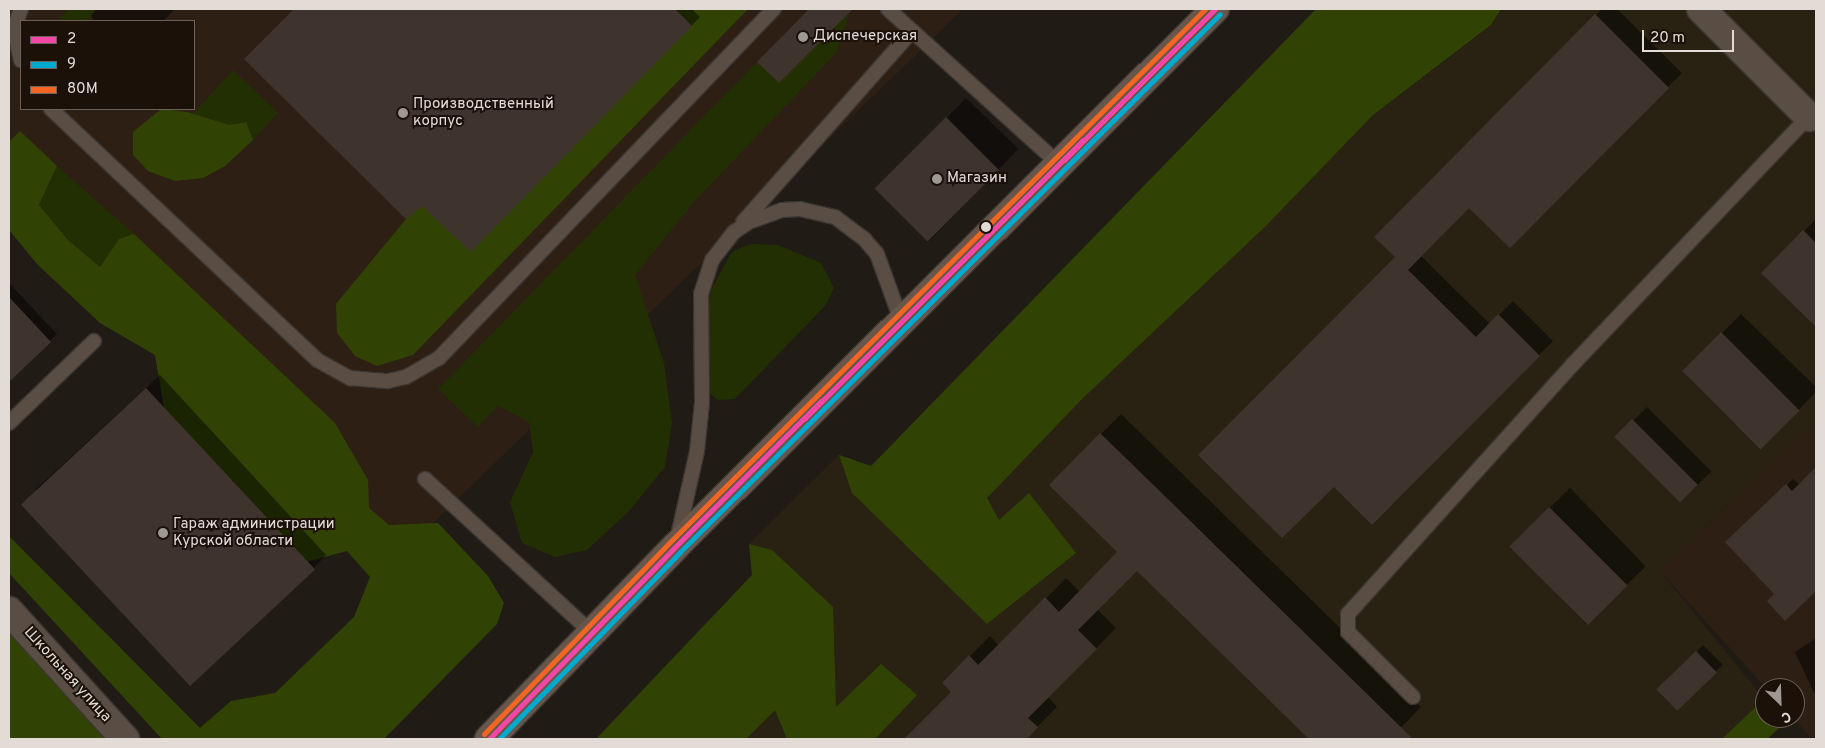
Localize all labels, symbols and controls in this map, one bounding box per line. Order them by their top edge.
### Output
legend [20,20,195,110]
scale bar [1645,20,1738,52]
place label: Диспечерская [813,28,917,46]
text: 20 m [1650,29,1685,48]
text: 2 [67,30,76,49]
marker: Диспечерская [797,31,809,43]
text: 9 [67,55,76,74]
text: 80М [67,80,98,99]
place label: Производственный корпус [413,95,554,130]
marker: Производственный корпус [397,107,409,119]
place label: Магазин [947,170,1007,188]
marker: Магазин [931,173,943,185]
unlabelled marker [981,222,991,232]
place label: Гараж администрации Курской области [173,515,335,550]
marker: Гараж администрации Курской области [157,527,169,539]
street label: Школьная улица [20,624,114,726]
north arrow [1755,678,1805,728]
text: С [1778,707,1793,726]

